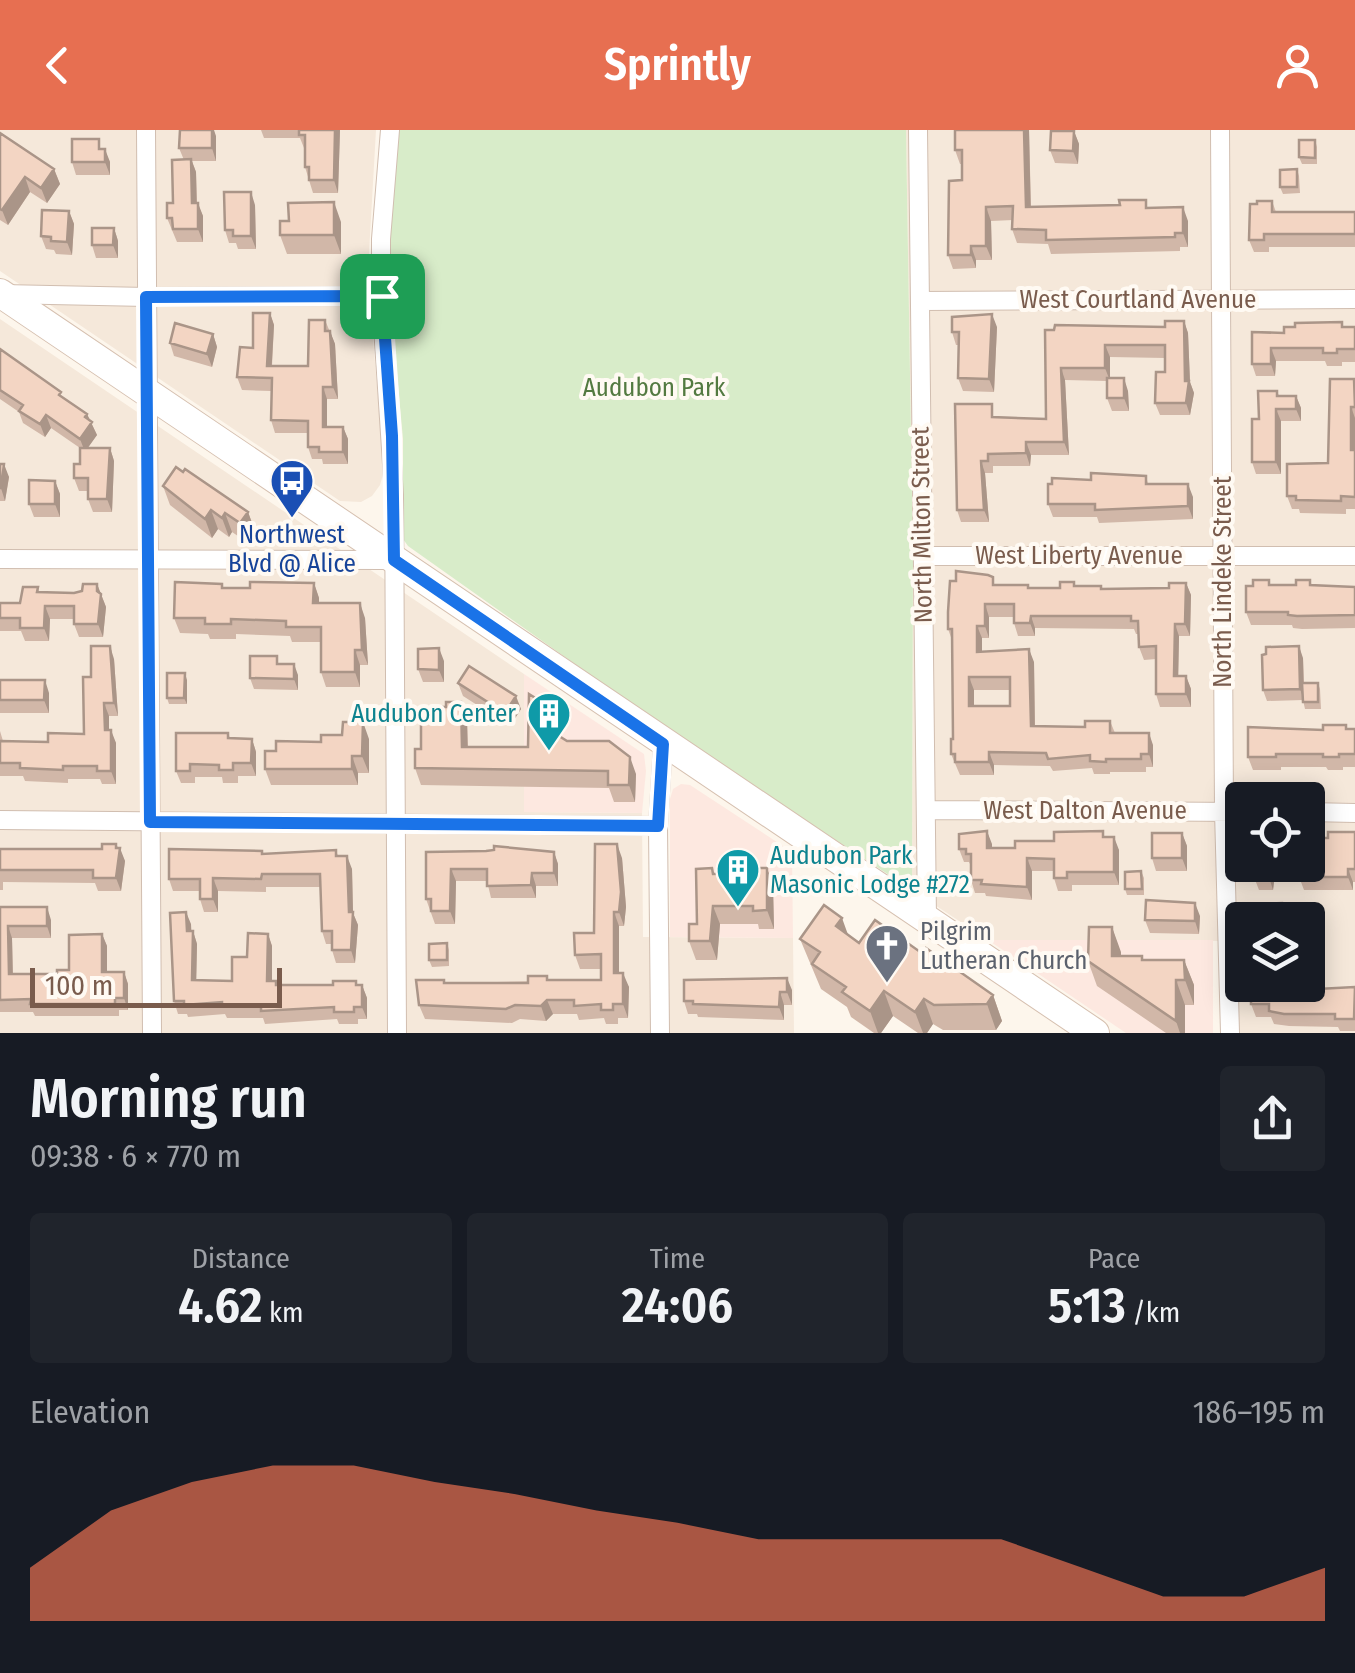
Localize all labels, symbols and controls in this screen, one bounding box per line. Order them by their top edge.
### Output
icon: back [30,38,85,93]
text: Sprintly [604,38,751,92]
icon: person [1270,38,1325,93]
pin [340,254,425,339]
icon: arrive [355,269,410,324]
street label: West Courtland Avenue [1020,285,1256,315]
park label: Audubon Park [583,373,726,403]
street label: North Milton Street [905,426,939,623]
bus stop icon: Northwest Blvd @ Alice [269,458,315,519]
street label: North Lindeke Street [1208,475,1238,688]
place label: Northwest Blvd @ Alice [228,520,356,579]
street label: West Liberty Avenue [975,541,1183,571]
building icon: Audubon Center [526,691,572,752]
place label: Audubon Center [351,699,516,729]
map controls [1225,782,1325,1002]
button: locate [1225,782,1325,882]
street label: West Dalton Avenue [983,796,1187,826]
place label: Audubon Park Masonic Lodge #272 [770,841,970,900]
building icon: Audubon Park Masonic Lodge #272 [715,847,761,908]
button: layers [1225,902,1325,1002]
place label: Pilgrim Lutheran Church [920,917,1087,976]
church icon: Pilgrim Lutheran Church [864,923,910,984]
scale bar [30,963,282,1008]
text: 100 m [45,969,113,1002]
text: Morning run [30,1066,307,1132]
button: share [1220,1066,1325,1171]
text: 09:38 · 6 × 770 m [30,1137,241,1175]
text: Distance [192,1242,290,1275]
text: Time [650,1242,705,1275]
text: Pace [1088,1242,1140,1275]
text: 4.62 [178,1275,262,1335]
text: 24:06 [622,1275,733,1335]
text: 5:13 [1048,1275,1126,1335]
text: km [262,1296,304,1329]
text: /km [1126,1296,1180,1329]
text: Elevation [30,1393,150,1431]
text: 186–195 m [1193,1393,1325,1431]

